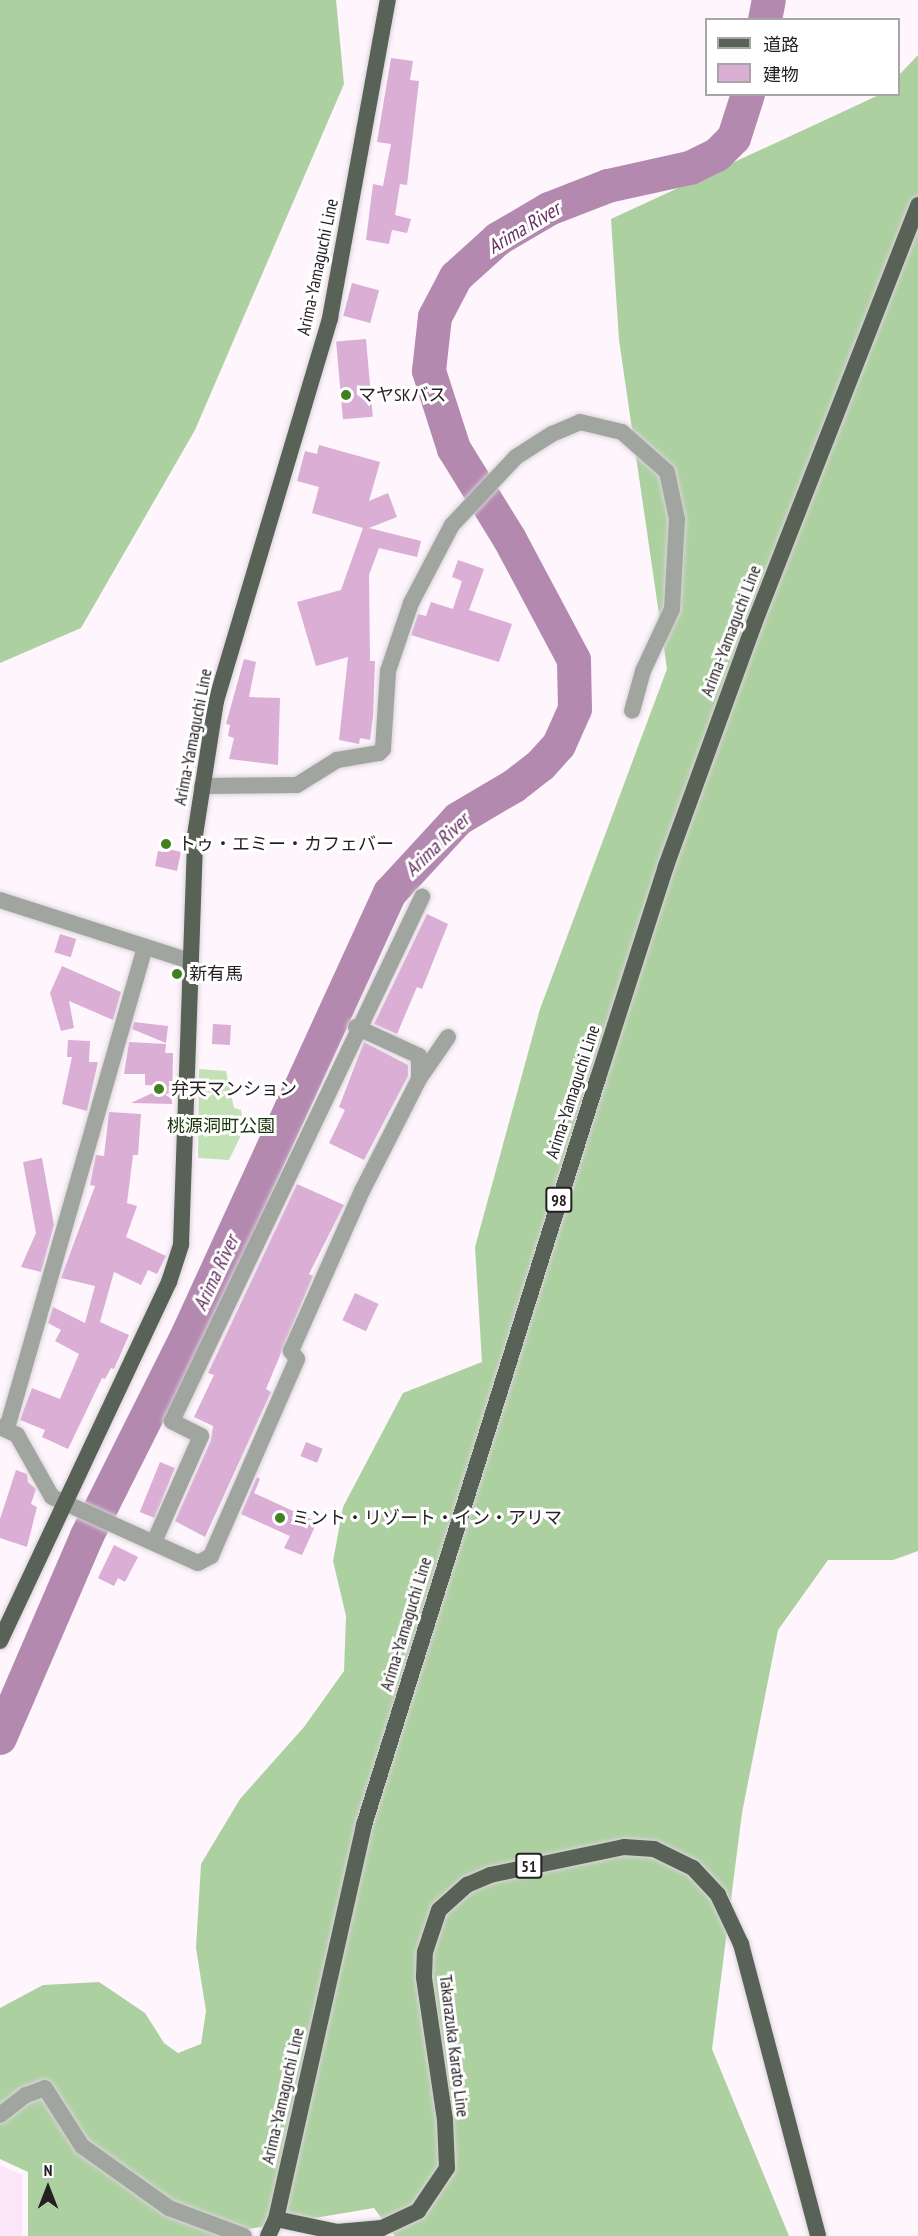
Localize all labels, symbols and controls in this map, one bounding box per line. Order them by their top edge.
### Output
legend [705,18,900,96]
text: 道路 [763,33,799,56]
text: 建物 [763,63,799,86]
street label: Arima-Yamaguchi Line [293,197,343,337]
water label: Arima River [484,197,564,259]
place label: マヤSKバス [358,384,447,406]
marker: マヤSKバス [339,388,353,402]
street label: Arima-Yamaguchi Line [696,562,766,700]
street label: Arima-Yamaguchi Line [169,667,217,807]
water label: Arima River [400,809,474,881]
place label: トゥ・エミー・カフェバー [178,833,394,855]
marker: トゥ・エミー・カフェバー [159,837,173,851]
place label: 新有馬 [189,963,243,985]
marker: 新有馬 [170,967,184,981]
street label: Arima-Yamaguchi Line [541,1023,605,1161]
place label: 弁天マンション [171,1078,297,1100]
marker: 弁天マンション [152,1082,166,1096]
park label: 桃源洞町公園 [167,1115,275,1137]
road number: 98 [544,1187,574,1213]
water label: Arima River [188,1232,244,1314]
place label: ミント・リゾート・イン・アリマ [292,1507,562,1529]
marker: ミント・リゾート・イン・アリマ [273,1511,287,1525]
street label: Arima-Yamaguchi Line [375,1554,437,1694]
road number: 51 [514,1853,544,1879]
street label: Takarazuka Karato Line [435,1974,473,2118]
street label: Arima-Yamaguchi Line [257,2026,309,2166]
north arrow [18,2158,78,2218]
text: N [44,2160,52,2180]

